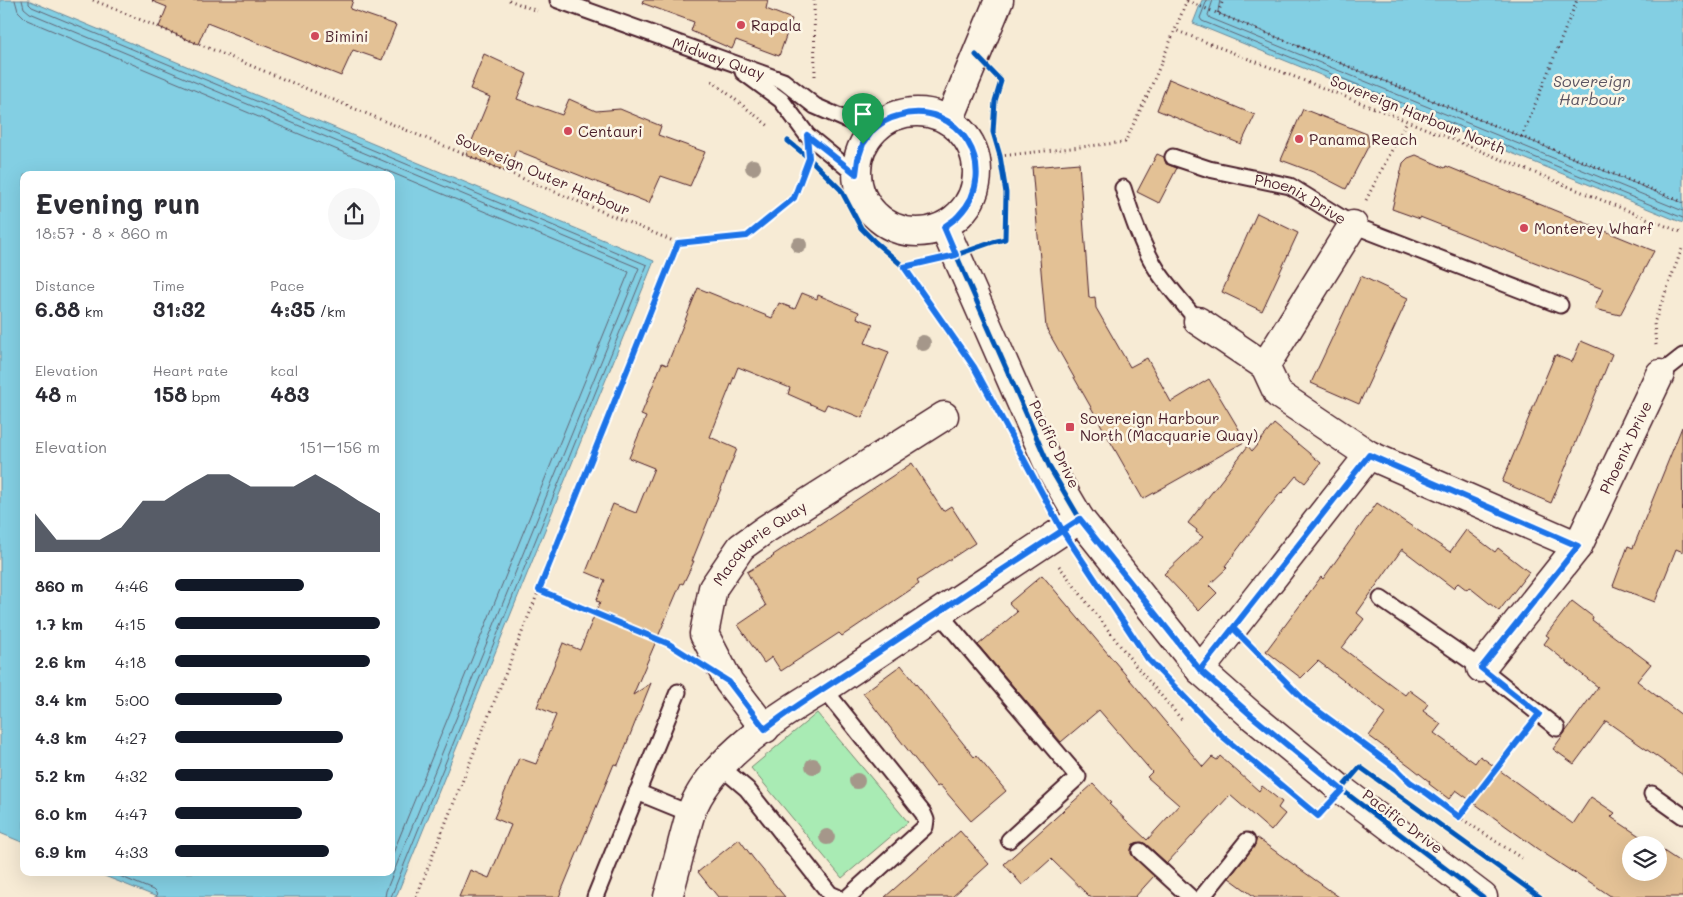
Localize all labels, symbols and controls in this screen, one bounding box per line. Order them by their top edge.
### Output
place label: Rapala [751,15,802,35]
marker: Rapala [735,19,747,31]
place label: Bimini [325,26,368,46]
marker: Bimini [309,30,321,42]
street label: Midway Quay [670,32,768,84]
street label: Sovereign Harbour North [1328,70,1508,158]
water label: Sovereign Harbour [1553,70,1631,109]
pin [842,93,884,144]
icon: arrive [849,100,877,128]
place label: Centauri [578,121,643,141]
marker: Centauri [562,125,574,137]
street label: Sovereign Outer Harbour [453,128,633,220]
place label: Panama Reach [1309,129,1417,149]
marker: Panama Reach [1293,133,1305,145]
street label: Phoenix Drive [1253,169,1350,229]
text: Evening run [35,185,200,221]
button: share [328,188,380,240]
place label: Monterey Wharf [1534,218,1654,238]
text: 18:57 · 8 × 860 m [35,222,168,243]
marker: Monterey Wharf [1518,222,1530,234]
text: Distance [35,276,95,295]
text: Time [153,276,185,295]
text: Pace [270,276,305,295]
text: 6.88 [35,295,80,322]
text: 31:32 [153,295,206,322]
text: 4:35 [270,295,315,322]
text: km [80,302,103,321]
text: /km [315,302,346,321]
text: Elevation [35,361,98,380]
text: Heart rate [153,361,228,380]
text: kcal [270,361,298,380]
text: 48 [35,380,61,407]
text: 158 [153,380,187,407]
text: 483 [270,380,309,407]
text: m [61,387,77,406]
text: bpm [187,387,220,406]
street label: Pacific Drive [1025,397,1085,491]
street label: Phoenix Drive [1594,397,1656,497]
place label: Sovereign Harbour North (Macquarie Quay) [1080,408,1258,445]
marker: Sovereign Harbour North (Macquarie Quay) [1064,421,1076,433]
text: Elevation [35,436,107,457]
text: 151–156 m [299,436,380,457]
street label: Macquarie Quay [708,496,810,589]
text: 860 m [35,575,83,596]
text: 4:46 [115,575,148,596]
text: 1.7 km [35,613,83,634]
text: 4:15 [115,613,146,634]
text: 2.6 km [35,651,86,672]
text: 4:18 [115,651,146,672]
text: 3.4 km [35,689,87,710]
text: 5:00 [115,689,149,710]
text: 4.3 km [35,727,87,748]
text: 4:27 [115,727,147,748]
text: 5.2 km [35,765,85,786]
text: 4:32 [115,765,148,786]
street label: Pacific Drive [1359,784,1447,858]
text: 6.0 km [35,803,87,824]
text: 4:47 [115,803,148,824]
map controls [1622,836,1667,881]
button: layers [1622,836,1667,881]
text: 6.9 km [35,841,86,862]
text: 4:33 [115,841,148,862]

